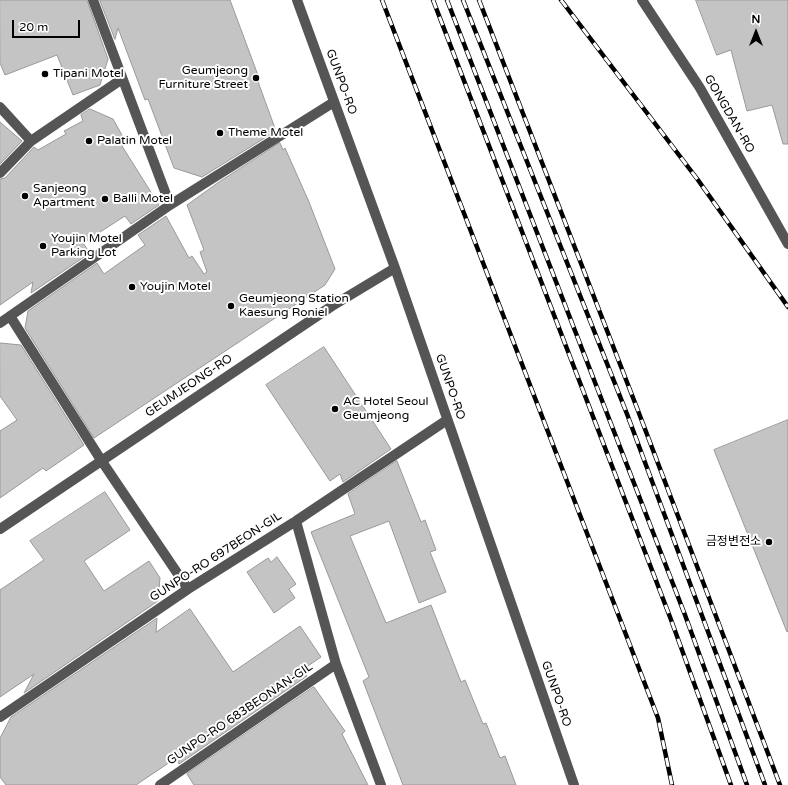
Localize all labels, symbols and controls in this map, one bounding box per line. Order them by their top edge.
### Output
scale bar [14,12,82,38]
north arrow [736,12,776,52]
text: N [752,13,760,26]
text: 20 m [19,20,48,34]
street label: GUNPO-RO [322,47,360,117]
place label: Geumjeong Furniture Street [158,64,248,92]
place label: Tipani Motel [53,67,124,81]
marker: Tipani Motel [40,69,50,79]
street label: GONGDAN-RO [701,72,757,156]
marker: Geumjeong Furniture Street [251,73,261,83]
place label: Theme Motel [228,126,303,140]
marker: Theme Motel [215,128,225,138]
place label: Palatin Motel [97,134,172,148]
marker: Palatin Motel [84,136,94,146]
place label: Sanjeong Apartment [33,182,95,210]
marker: Sanjeong Apartment [20,191,30,201]
place label: Balli Motel [113,192,173,206]
marker: Balli Motel [100,194,110,204]
place label: Youjin Motel Parking Lot [51,232,122,260]
marker: Youjin Motel Parking Lot [38,241,48,251]
place label: Youjin Motel [140,280,211,294]
marker: Youjin Motel [127,282,137,292]
place label: Geumjeong Station Kaesung Roniel [239,292,349,320]
marker: Geumjeong Station Kaesung Roniel [226,301,236,311]
street label: GEUMJEONG-RO [143,351,235,421]
street label: GUNPO-RO [432,352,468,422]
place label: AC Hotel Seoul Geumjeong [343,395,429,423]
marker: AC Hotel Seoul Geumjeong [330,404,340,414]
street label: GUNPO-RO 697BEON-GIL [147,509,285,605]
place label: 금정변전소 [706,535,761,549]
marker: 금정변전소 [764,537,774,547]
street label: GUNPO-RO [538,659,574,729]
street label: GUNPO-RO 683BEONAN-GIL [164,660,316,768]

